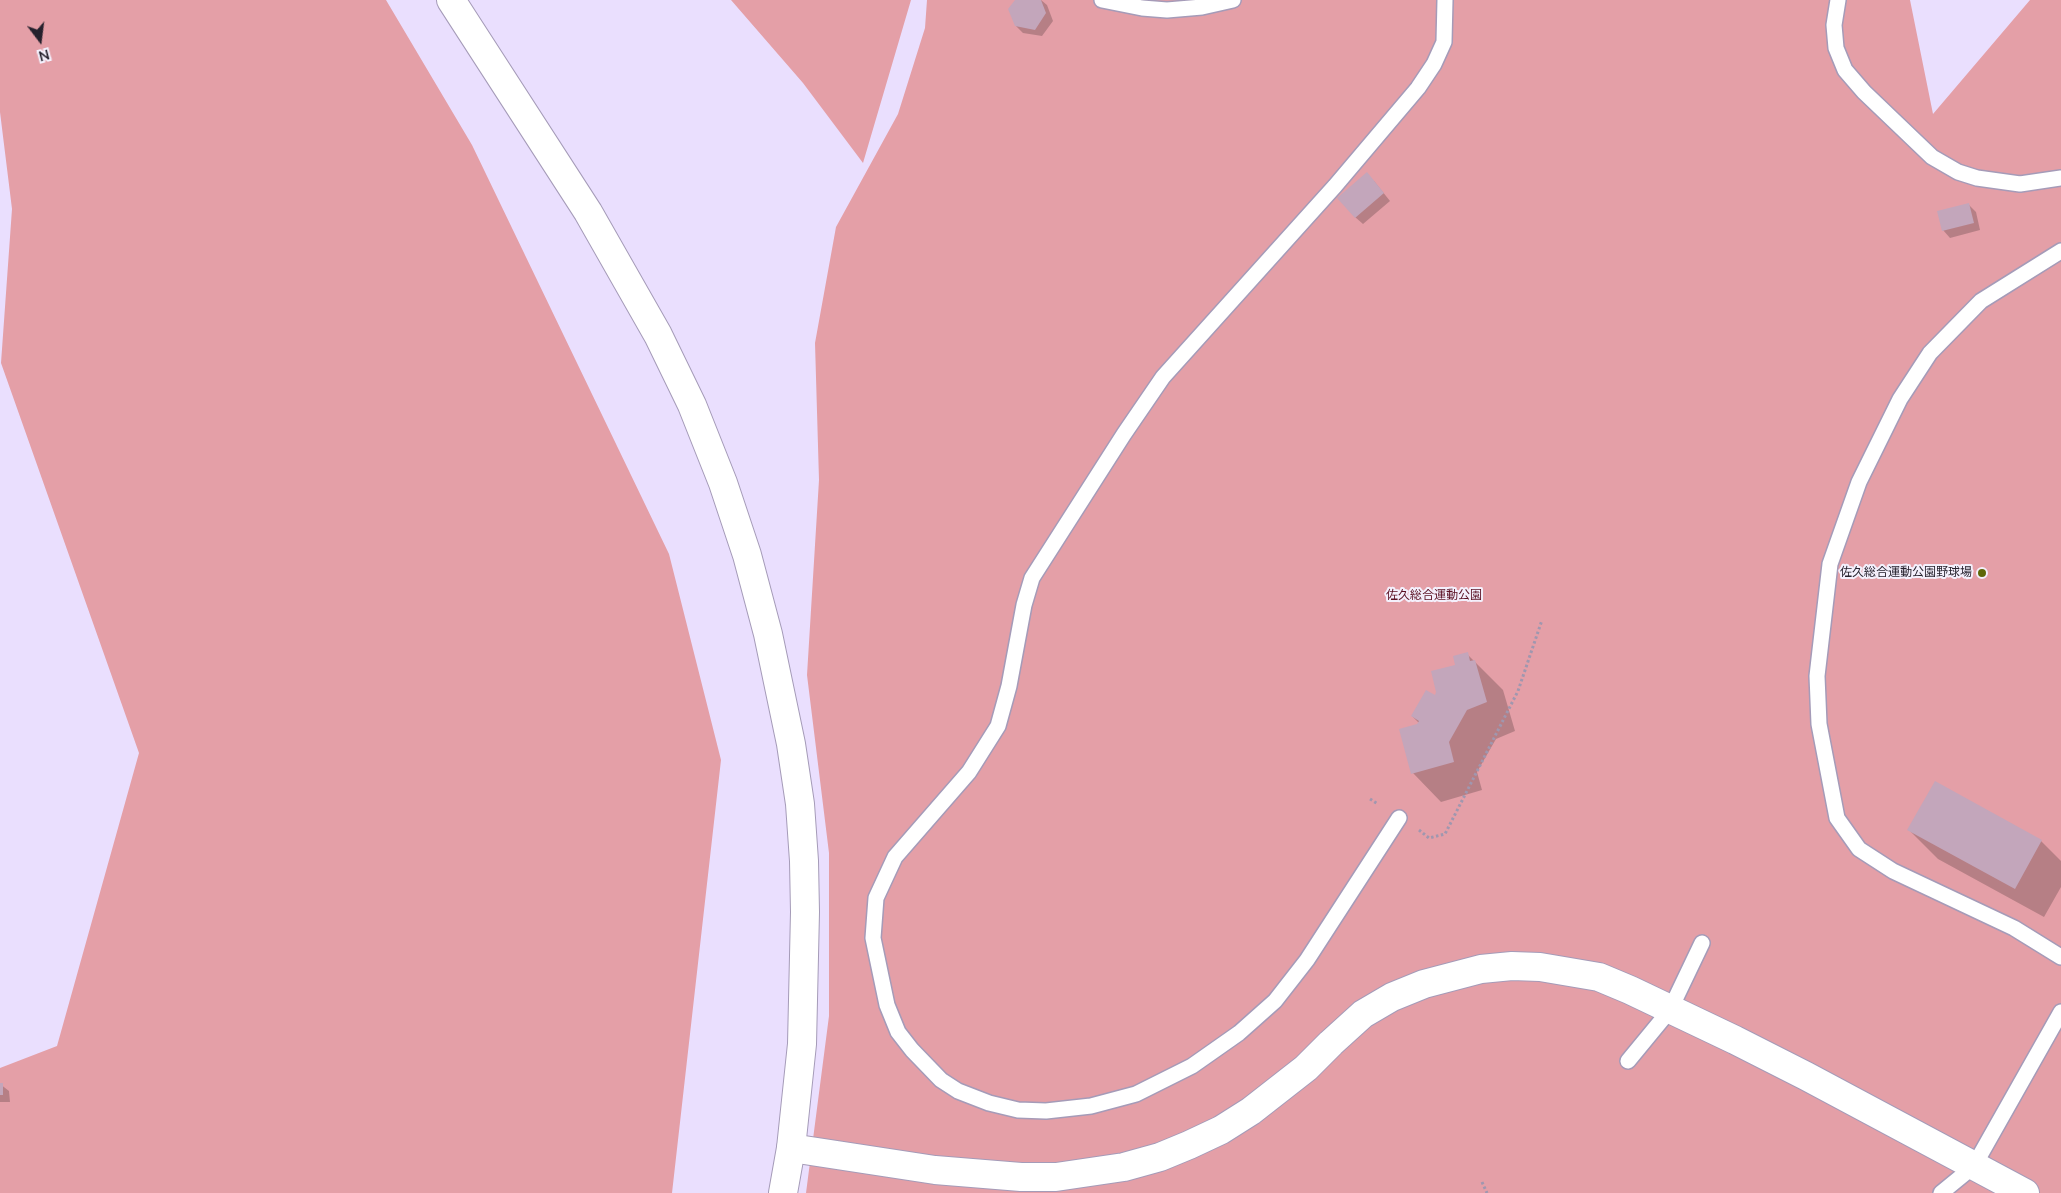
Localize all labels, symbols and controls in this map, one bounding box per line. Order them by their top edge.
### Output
north arrow [15,15,65,65]
text: N [36,44,52,66]
place label: 佐久総合運動公園野球場 [1840,566,1972,580]
marker: 佐久総合運動公園野球場 [1976,567,1988,579]
park label: 佐久総合運動公園 [1386,589,1482,603]

